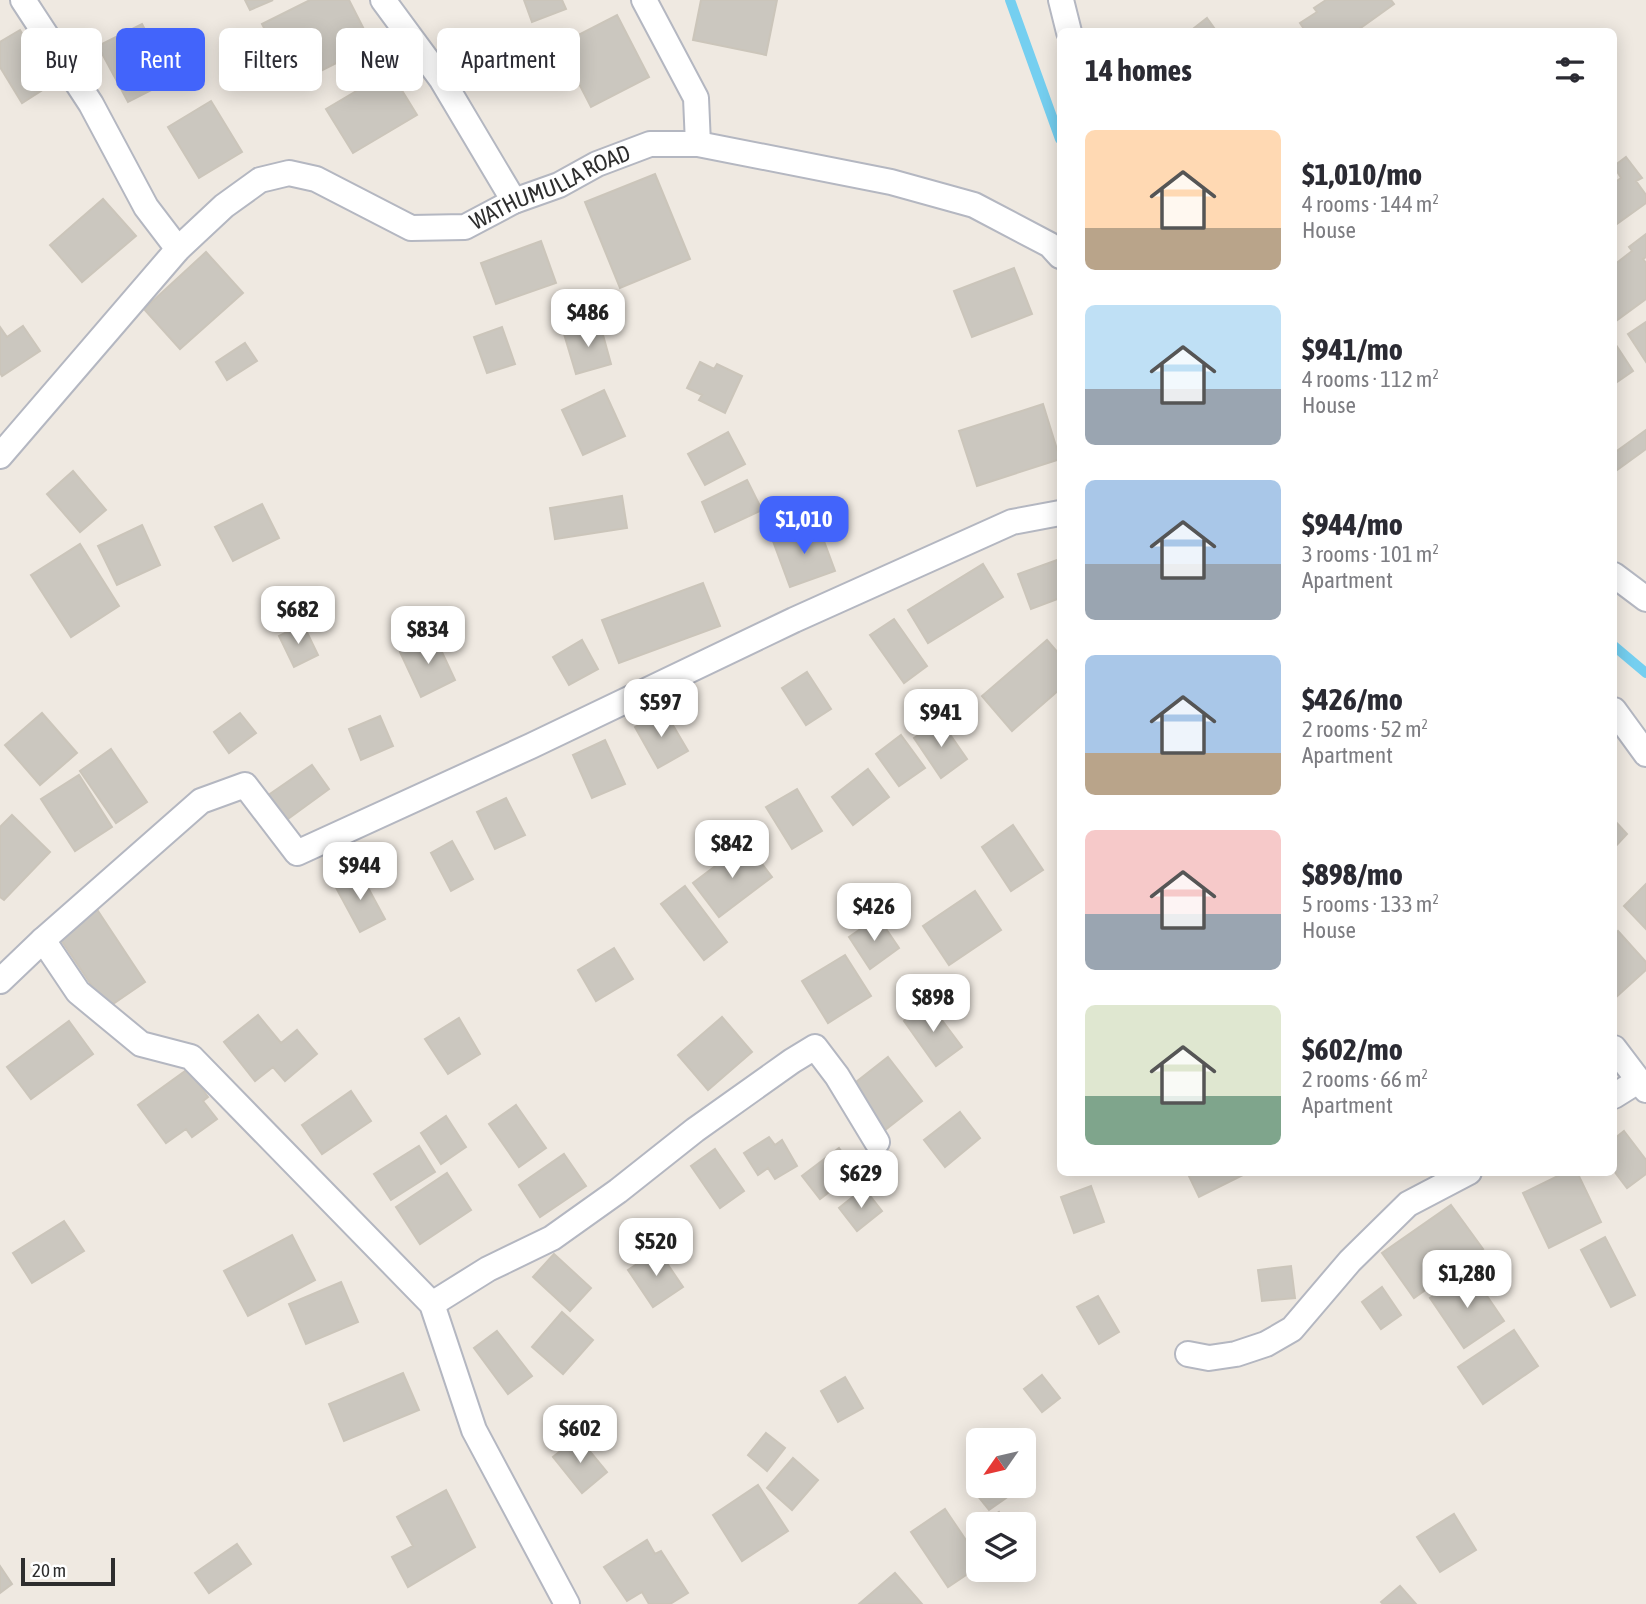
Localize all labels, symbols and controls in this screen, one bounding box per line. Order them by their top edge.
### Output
chip: Buy [21,28,102,91]
chip: Rent [116,28,205,91]
chip: Filters [219,28,322,91]
chip: New [336,28,423,91]
chip: Apartment [437,28,580,91]
icon: filters [1551,51,1589,89]
text: 14 homes [1085,53,1192,87]
street label: WATHUMULLA ROAD [465,140,634,235]
text: $1,010/mo [1302,157,1422,191]
icon: home [1141,158,1225,242]
text: 4 rooms · 144 m² [1302,191,1439,217]
text: House [1302,217,1356,243]
pin: $486 [547,290,629,349]
text: $486 [567,299,609,325]
text: $941/mo [1302,332,1403,366]
icon: home [1141,333,1225,417]
text: 4 rooms · 112 m² [1302,366,1439,392]
text: House [1302,392,1356,418]
pin: $1,010 [747,496,861,556]
text: $1,010 [776,506,833,532]
text: $944/mo [1302,507,1403,541]
icon: home [1141,508,1225,592]
text: 3 rooms · 101 m² [1302,541,1439,567]
text: Apartment [1302,567,1393,593]
pin: $682 [257,586,339,646]
text: $682 [277,596,319,622]
pin: $834 [387,606,469,666]
text: $834 [407,616,449,642]
pin: $597 [620,680,702,739]
text: $426/mo [1302,682,1403,716]
icon: home [1141,683,1225,767]
text: $597 [640,689,682,715]
pin: $941 [900,690,982,749]
text: $941 [920,699,962,725]
text: 2 rooms · 52 m² [1302,716,1428,742]
text: Apartment [1302,742,1393,768]
pin: $842 [691,820,773,880]
text: $842 [711,830,753,856]
pin: $944 [319,842,401,902]
text: $944 [339,852,381,878]
text: $898/mo [1302,857,1403,891]
icon: home [1141,858,1225,942]
pin: $426 [833,884,915,943]
text: 5 rooms · 133 m² [1302,891,1439,917]
text: $426 [853,893,895,919]
text: House [1302,917,1356,943]
pin: $898 [892,974,974,1034]
text: $898 [912,984,954,1010]
text: $602/mo [1302,1032,1403,1066]
icon: home [1141,1033,1225,1117]
text: 2 rooms · 66 m² [1302,1066,1428,1092]
text: Apartment [1302,1092,1393,1118]
pin: $629 [820,1150,902,1210]
text: $629 [840,1160,882,1186]
pin: $520 [615,1218,697,1278]
text: $520 [635,1228,677,1254]
pin: $1,280 [1410,1250,1524,1310]
text: $1,280 [1439,1260,1496,1286]
pin: $602 [539,1406,621,1465]
text: $602 [559,1415,601,1441]
north arrow [966,1428,1036,1498]
map controls [966,1428,1036,1582]
button: layers [966,1512,1036,1582]
scale bar [21,1555,116,1587]
text: 20 m [32,1559,66,1581]

